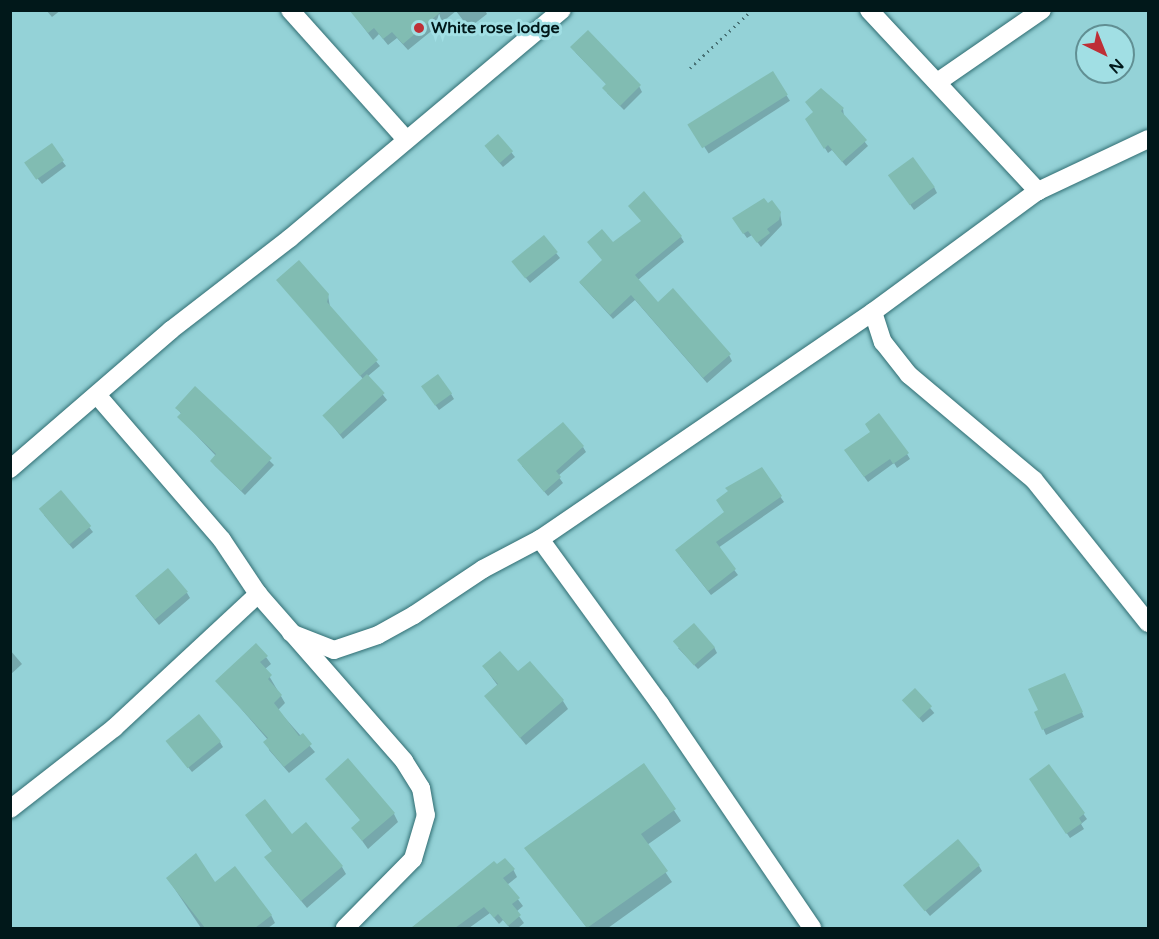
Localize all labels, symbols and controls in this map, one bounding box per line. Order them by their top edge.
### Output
place label: White rose lodge [431,18,560,38]
marker: White rose lodge [412,21,426,35]
north arrow [1075,24,1135,84]
text: N [1104,54,1127,77]

